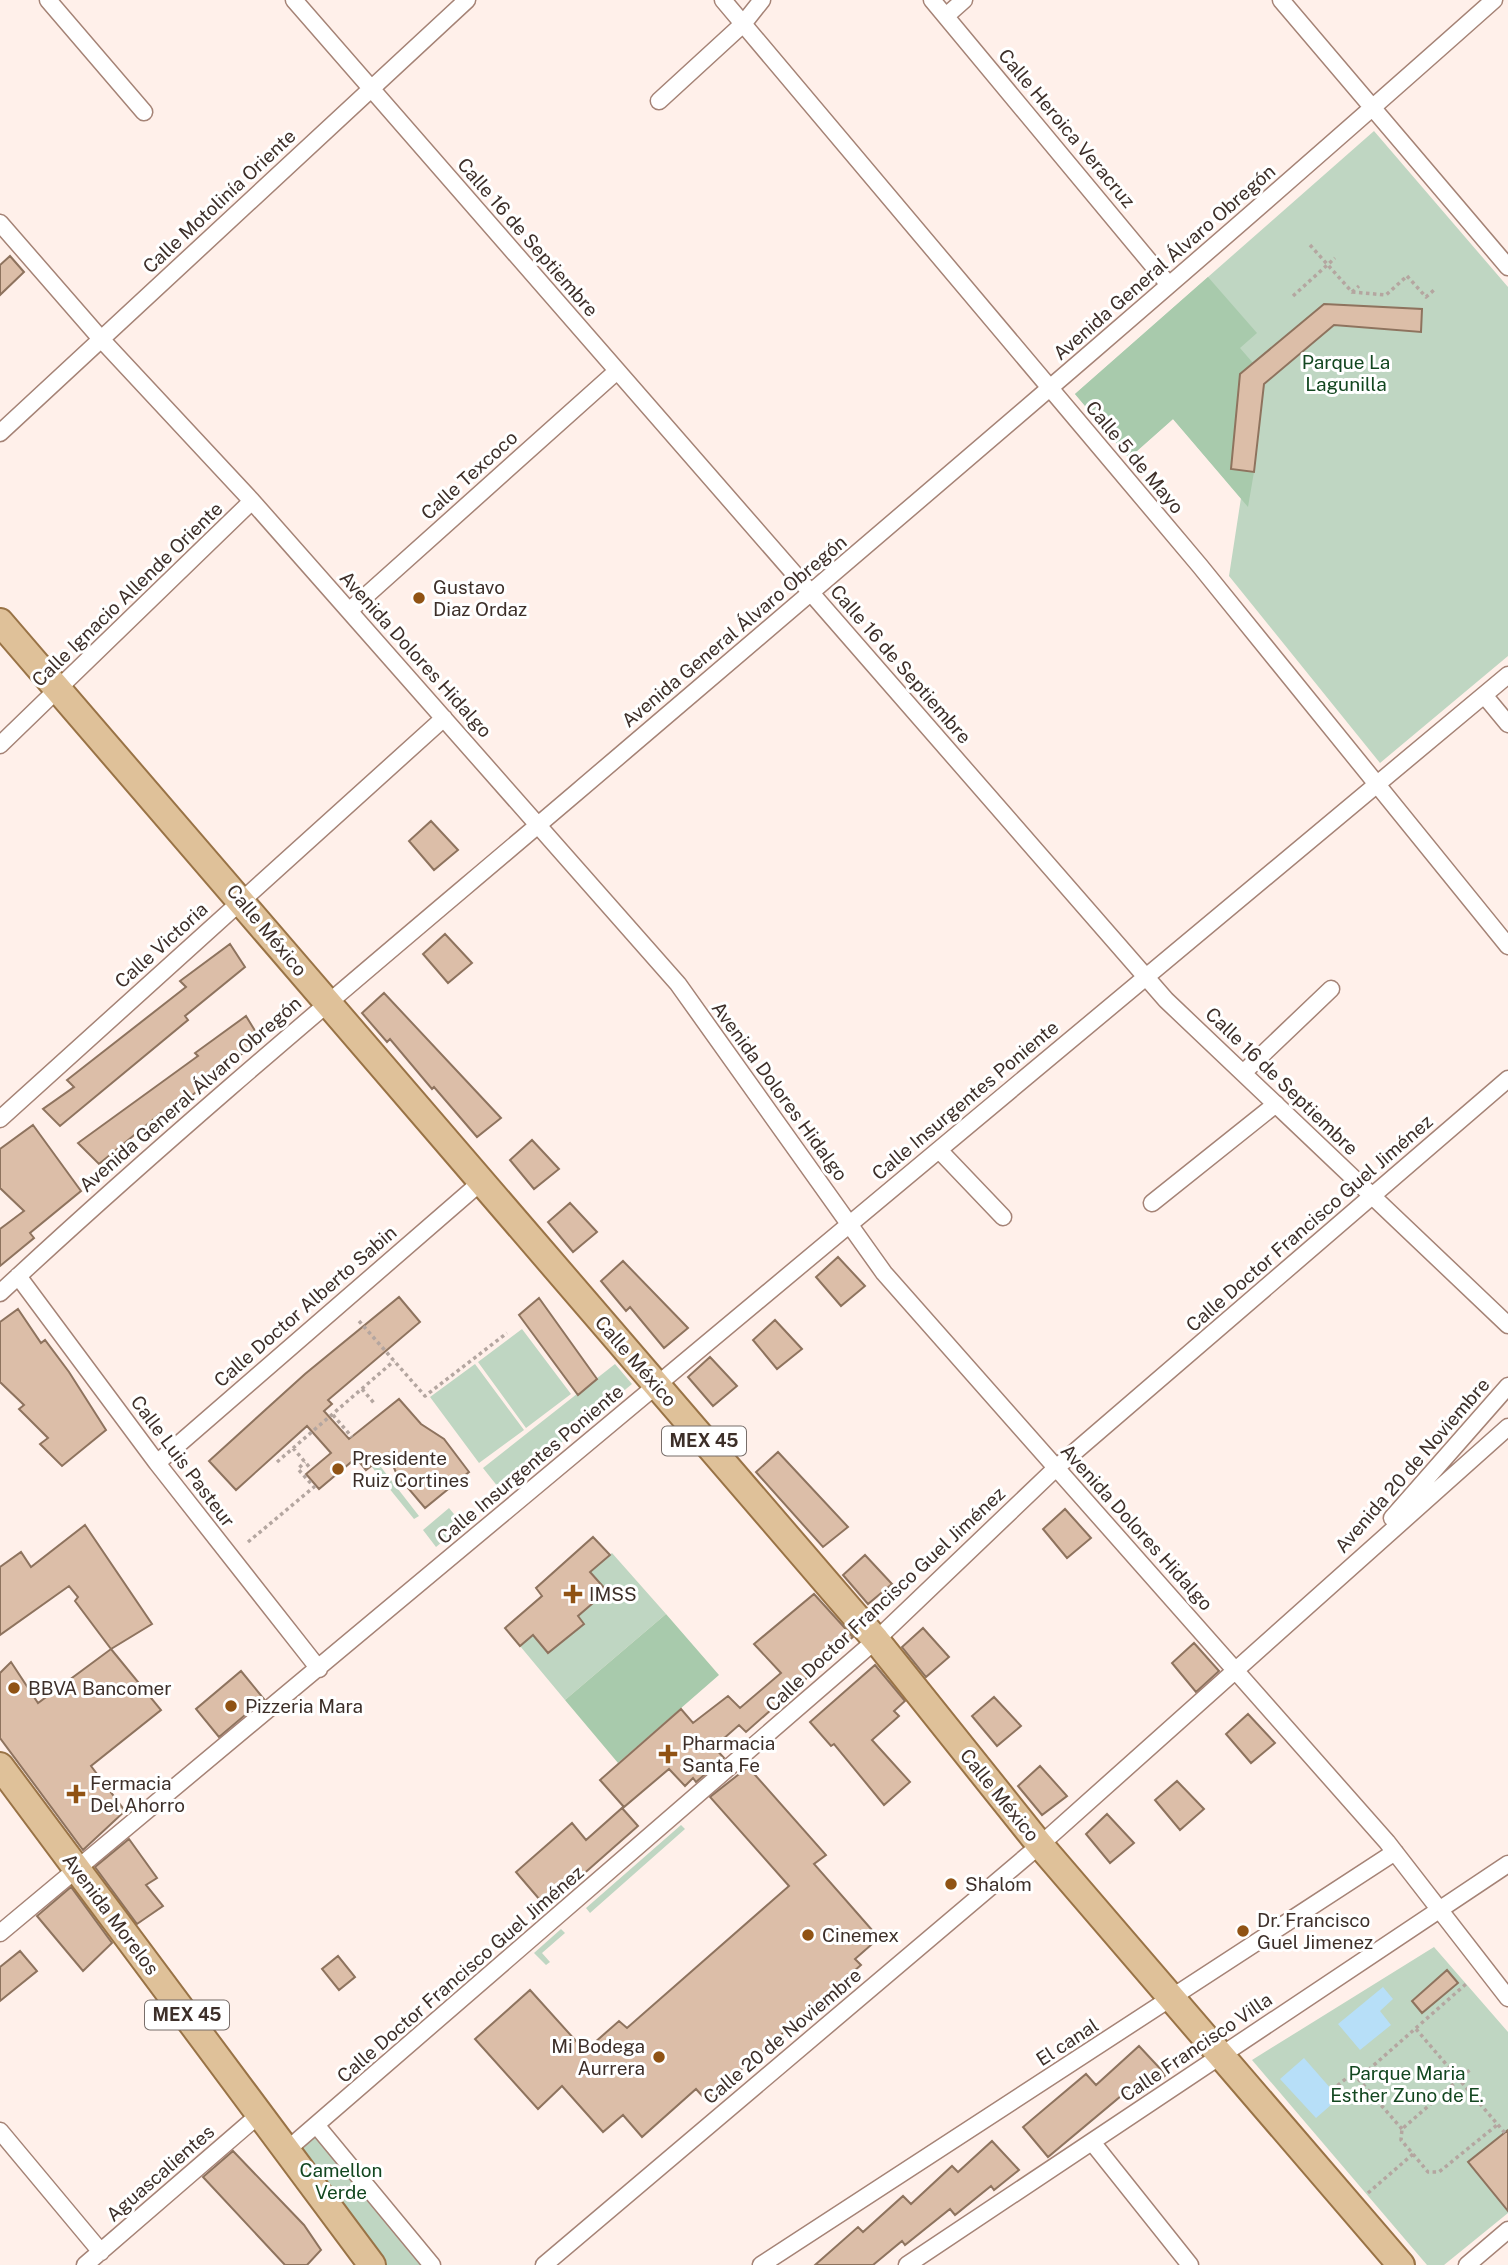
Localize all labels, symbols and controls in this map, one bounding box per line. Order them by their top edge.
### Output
street label: Calle Heroica Veracruz [994,44,1140,212]
street label: Calle Motolinía Oriente [138,125,300,277]
street label: Calle 16 de Septiembre [453,153,603,321]
street label: Avenida General Álvaro Obregón [1049,160,1279,364]
park label: Parque La Lagunilla [1302,351,1390,395]
street label: Calle 5 de Mayo [1081,396,1189,518]
street label: Calle Texcoco [416,426,522,524]
street label: Calle Ignacio Allende Oriente [27,497,227,691]
street label: Avenida General Álvaro Obregón [617,530,851,732]
street label: Avenida Dolores Hidalgo [336,566,496,742]
place label: Gustavo Diaz Ordaz [433,576,527,620]
street label: Calle 16 de Septiembre [826,580,976,748]
marker: Gustavo Diaz Ordaz [411,590,427,606]
street label: Calle México [222,880,312,980]
street label: Calle Victoria [110,898,212,992]
street label: Avenida General Álvaro Obregón [75,992,305,1196]
street label: Avenida Dolores Hidalgo [708,997,852,1185]
street label: Calle 16 de Septiembre [1201,1003,1363,1159]
street label: Calle Insurgentes Poniente [868,1016,1062,1184]
street label: Calle Doctor Francisco Guel Jiménez [1181,1110,1437,1336]
street label: Calle Doctor Alberto Sabin [209,1221,401,1391]
street label: Calle México [591,1311,681,1411]
street label: Avenida 20 de Noviembre [1330,1373,1494,1557]
street label: Calle Insurgentes Poniente [433,1380,627,1548]
street label: Calle Luis Pasteur [126,1391,240,1531]
road number: MEX 45 [662,1426,746,1456]
street label: Avenida Dolores Hidalgo [1057,1439,1217,1615]
place label: Presidente Ruiz Cortines [352,1447,469,1491]
marker: Presidente Ruiz Cortines [330,1461,346,1477]
street label: Calle Doctor Francisco Guel Jiménez [761,1482,1009,1716]
place label: IMSS [589,1583,637,1605]
marker: IMSS [563,1584,583,1604]
place label: BBVA Bancomer [28,1677,172,1699]
marker: BBVA Bancomer [6,1680,22,1696]
place label: Pizzeria Mara [245,1695,363,1717]
marker: Pizzeria Mara [223,1698,239,1714]
place label: Pharmacia Santa Fe [682,1732,775,1776]
street label: Calle México [956,1744,1044,1846]
marker: Pharmacia Santa Fe [660,1746,676,1762]
place label: Fermacia Del Ahorro [90,1772,185,1816]
marker: Fermacia Del Ahorro [68,1786,84,1802]
street label: Avenida Morelos [58,1849,164,1979]
street label: Calle Doctor Francisco Guel Jiménez [332,1861,588,2087]
place label: Shalom [965,1873,1032,1895]
marker: Shalom [943,1876,959,1892]
place label: Dr. Francisco Guel Jimenez [1257,1909,1373,1953]
marker: Dr. Francisco Guel Jimenez [1235,1923,1251,1939]
place label: Cinemex [822,1924,899,1946]
marker: Cinemex [800,1927,816,1943]
street label: Calle 20 de Noviembre [699,1964,865,2108]
street label: Calle Francisco Villa [1116,1988,1276,2106]
road number: MEX 45 [145,2000,229,2029]
street label: El canal [1032,2014,1102,2070]
place label: Mi Bodega Aurrera [551,2035,645,2079]
marker: Mi Bodega Aurrera [651,2049,667,2065]
park label: Parque Maria Esther Zuno de E. [1330,2062,1484,2106]
street label: Aguascalientes [102,2120,218,2226]
park label: Camellon Verde [299,2159,383,2203]

